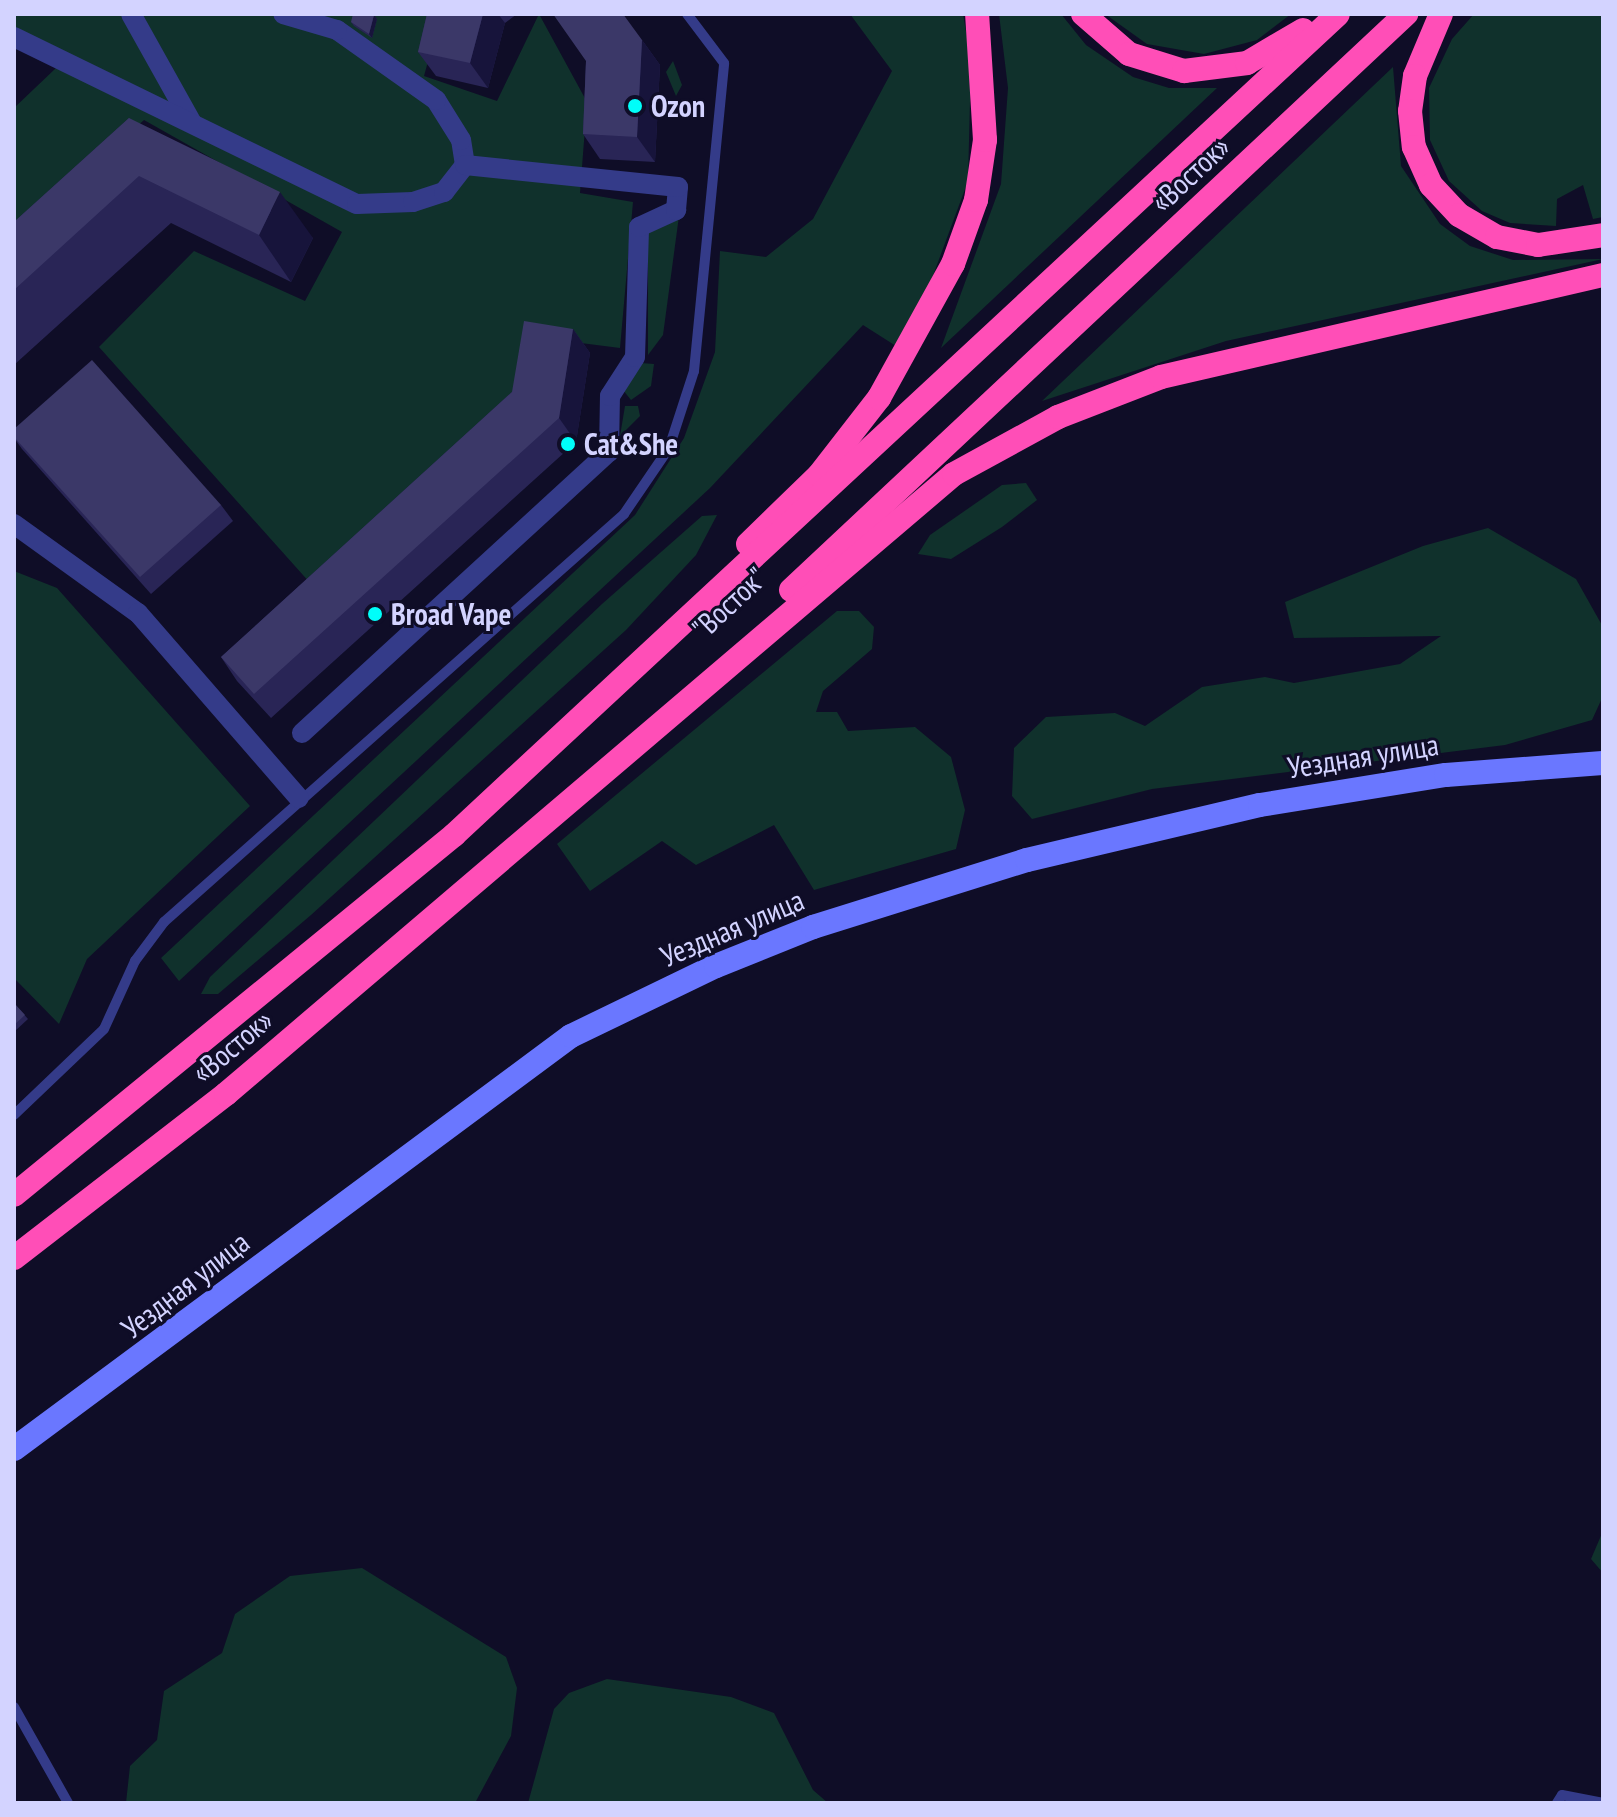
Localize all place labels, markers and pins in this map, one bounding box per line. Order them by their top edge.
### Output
place label: Ozon [651,88,705,124]
marker: Ozon [626,97,644,115]
place label: Cat&She [584,426,678,462]
marker: Cat&She [559,435,577,453]
place label: Broad Vape [391,596,512,632]
marker: Broad Vape [366,605,384,623]

